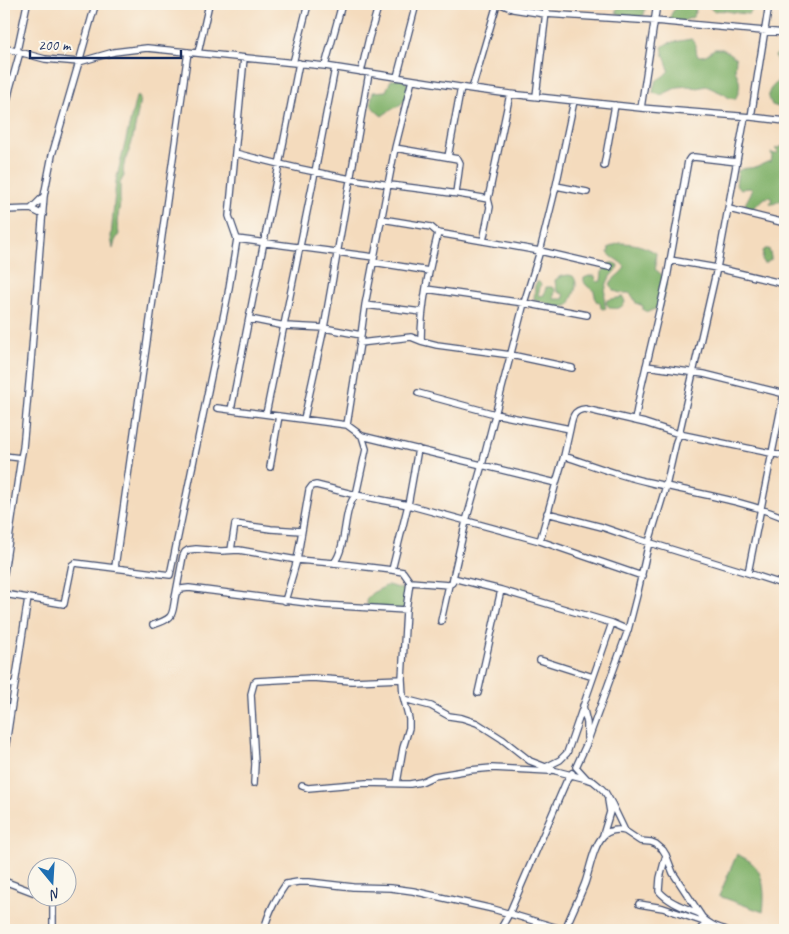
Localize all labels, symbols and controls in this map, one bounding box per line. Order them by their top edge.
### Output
scale bar [30,28,181,60]
text: 200 m [38,36,72,55]
north arrow [28,856,78,906]
text: N [47,884,63,904]

